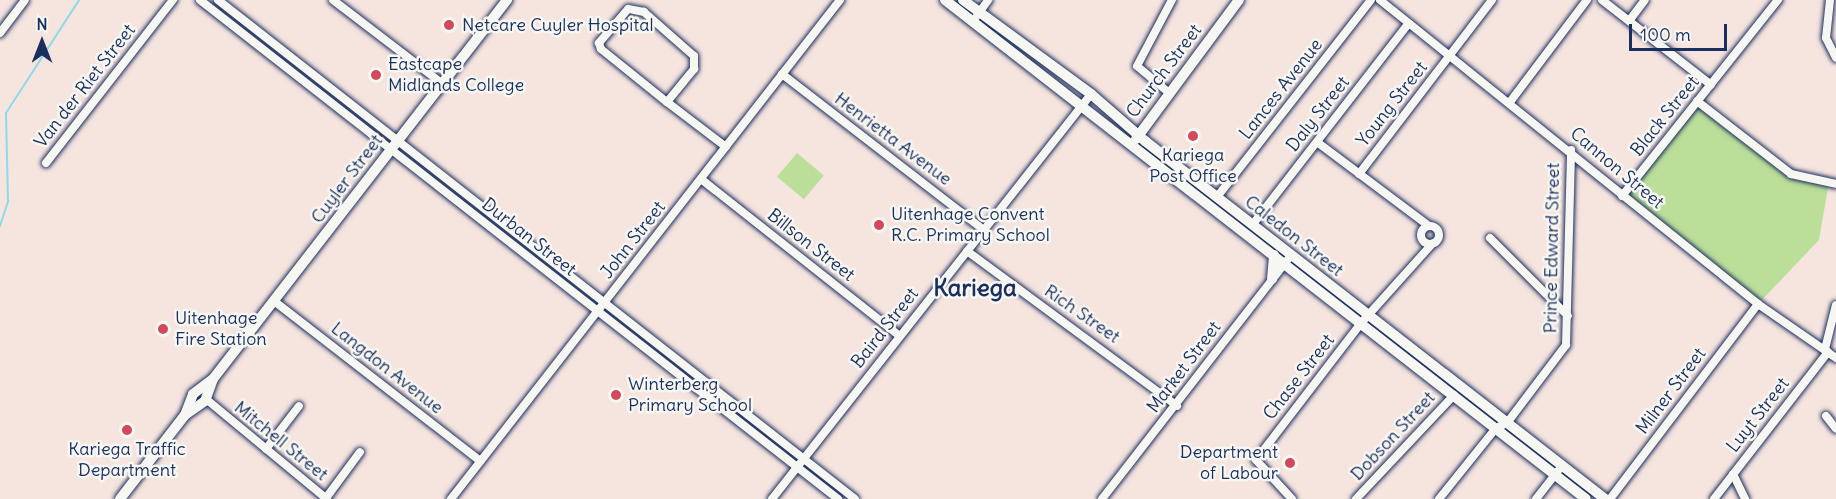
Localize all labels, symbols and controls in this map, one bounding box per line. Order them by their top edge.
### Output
north arrow [12,12,72,72]
scale bar [1632,12,1730,50]
text: N [36,14,48,34]
place label: Netcare Cuyler Hospital [462,14,654,36]
marker: Netcare Cuyler Hospital [440,16,458,34]
street label: Van der Riet Street [30,20,140,152]
street label: Church Street [1122,20,1206,122]
text: 100 m [1640,23,1691,46]
street label: Lances Avenue [1235,34,1327,144]
place label: Eastcape Midlands College [388,54,524,97]
street label: Young Street [1352,57,1432,151]
marker: Eastcape Midlands College [369,68,383,82]
street label: Daly Street [1282,72,1354,156]
street label: Black Street [1626,72,1704,160]
street label: Henrietta Avenue [830,88,956,190]
street label: Cannon Street [1566,123,1668,213]
marker: Kariega Post Office [1186,129,1200,143]
street label: Cuyler Street [307,130,387,228]
place label: Kariega Post Office [1149,145,1237,188]
street label: Prince Edward Street [1540,162,1564,334]
street label: Caledon Street [1240,191,1348,281]
street label: Durban Street [478,194,580,280]
street label: John Street [596,197,670,283]
street label: Billson Street [763,204,859,286]
place label: Uitenhage Convent R.C. Primary School [891,204,1050,246]
marker: Uitenhage Convent R.C. Primary School [872,218,886,232]
district label: Kariega [933,274,1017,302]
street label: Rich Street [1040,280,1124,348]
street label: Baird Street [847,283,923,373]
place label: Uitenhage Fire Station [175,308,267,350]
street label: Market Street [1143,317,1225,417]
street label: Langdon Avenue [327,318,447,418]
marker: Uitenhage Fire Station [156,322,170,336]
street label: Chase Street [1259,330,1339,424]
street label: Milner Street [1632,344,1710,438]
street label: Luyt Street [1722,373,1794,457]
place label: Winterberg Primary School [628,374,752,416]
street label: Dobson Street [1346,387,1440,485]
marker: Winterberg Primary School [609,388,623,402]
street label: Mitchell Street [230,397,332,485]
marker: Kariega Traffic Department [120,423,134,437]
place label: Kariega Traffic Department [68,439,186,482]
place label: Department of Labour [1180,442,1278,484]
marker: Department of Labour [1283,456,1297,470]

